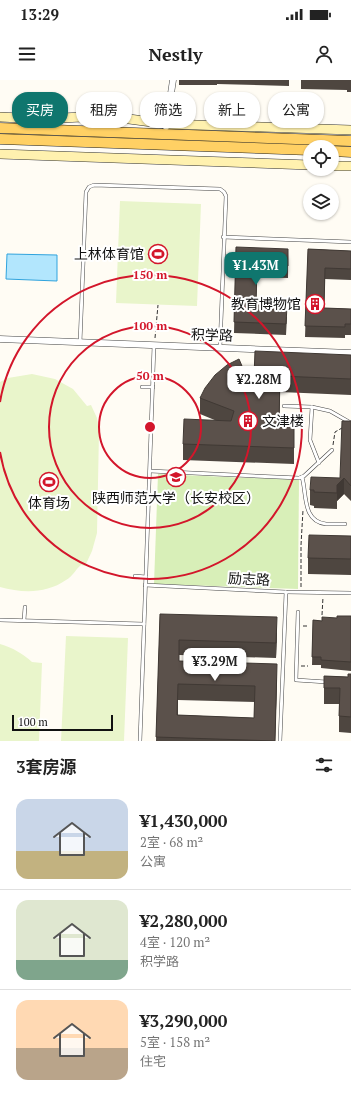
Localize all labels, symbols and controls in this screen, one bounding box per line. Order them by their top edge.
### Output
text: 13:29 [20,4,59,24]
text: Nestly [148,42,203,66]
icon: menu [16,43,38,65]
icon: person [313,43,335,65]
chip: 买房 [12,92,68,128]
chip: 租房 [76,92,132,128]
chip: 筛选 [140,92,196,128]
chip: 新上 [204,92,260,128]
chip: 公寓 [268,92,324,128]
map controls [303,140,339,220]
button: locate [303,140,339,176]
button: layers [303,184,339,220]
sports icon: 上林体育馆 [147,243,169,265]
place label: 上林体育馆 [74,244,144,263]
pin: ¥1.43M [223,252,289,286]
text: ¥1.43M [233,256,279,274]
text: 150 m [133,267,167,282]
building icon: 教育博物馆 [304,293,326,315]
place label: 教育博物馆 [231,294,301,313]
text: 100 m [133,318,167,333]
street label: 积学路 [191,324,233,345]
pin: ¥2.28M [226,366,292,400]
text: 50 m [136,368,164,383]
text: ¥2.28M [236,370,282,388]
building icon: 文津楼 [237,410,259,432]
place label: 文津楼 [262,411,304,430]
centre of rings [143,420,157,434]
school or university icon: 陕西师范大学（长安校区） [165,466,187,488]
sports icon: 体育场 [38,471,60,493]
place label: 陕西师范大学（长安校区） [92,488,260,507]
place label: 体育场 [28,493,70,512]
street label: 励志路 [228,568,270,589]
pin: ¥3.29M [182,648,248,682]
text: ¥3.29M [192,652,238,670]
scale bar [12,713,113,732]
text: 100 m [18,715,48,729]
icon: filters [313,754,335,776]
text: 3套房源 [16,755,77,778]
text: ¥1,430,000 [140,809,227,832]
icon: home [48,815,96,863]
text: 2室 · 68 m² [140,833,203,851]
text: 公寓 [140,852,166,870]
text: ¥2,280,000 [140,909,227,932]
icon: home [48,916,96,964]
text: 4室 · 120 m² [140,933,210,951]
text: 积学路 [140,952,179,970]
text: ¥3,290,000 [140,1009,227,1032]
icon: home [48,1016,96,1064]
text: 5室 · 158 m² [140,1033,210,1051]
text: 住宅 [140,1052,166,1070]

